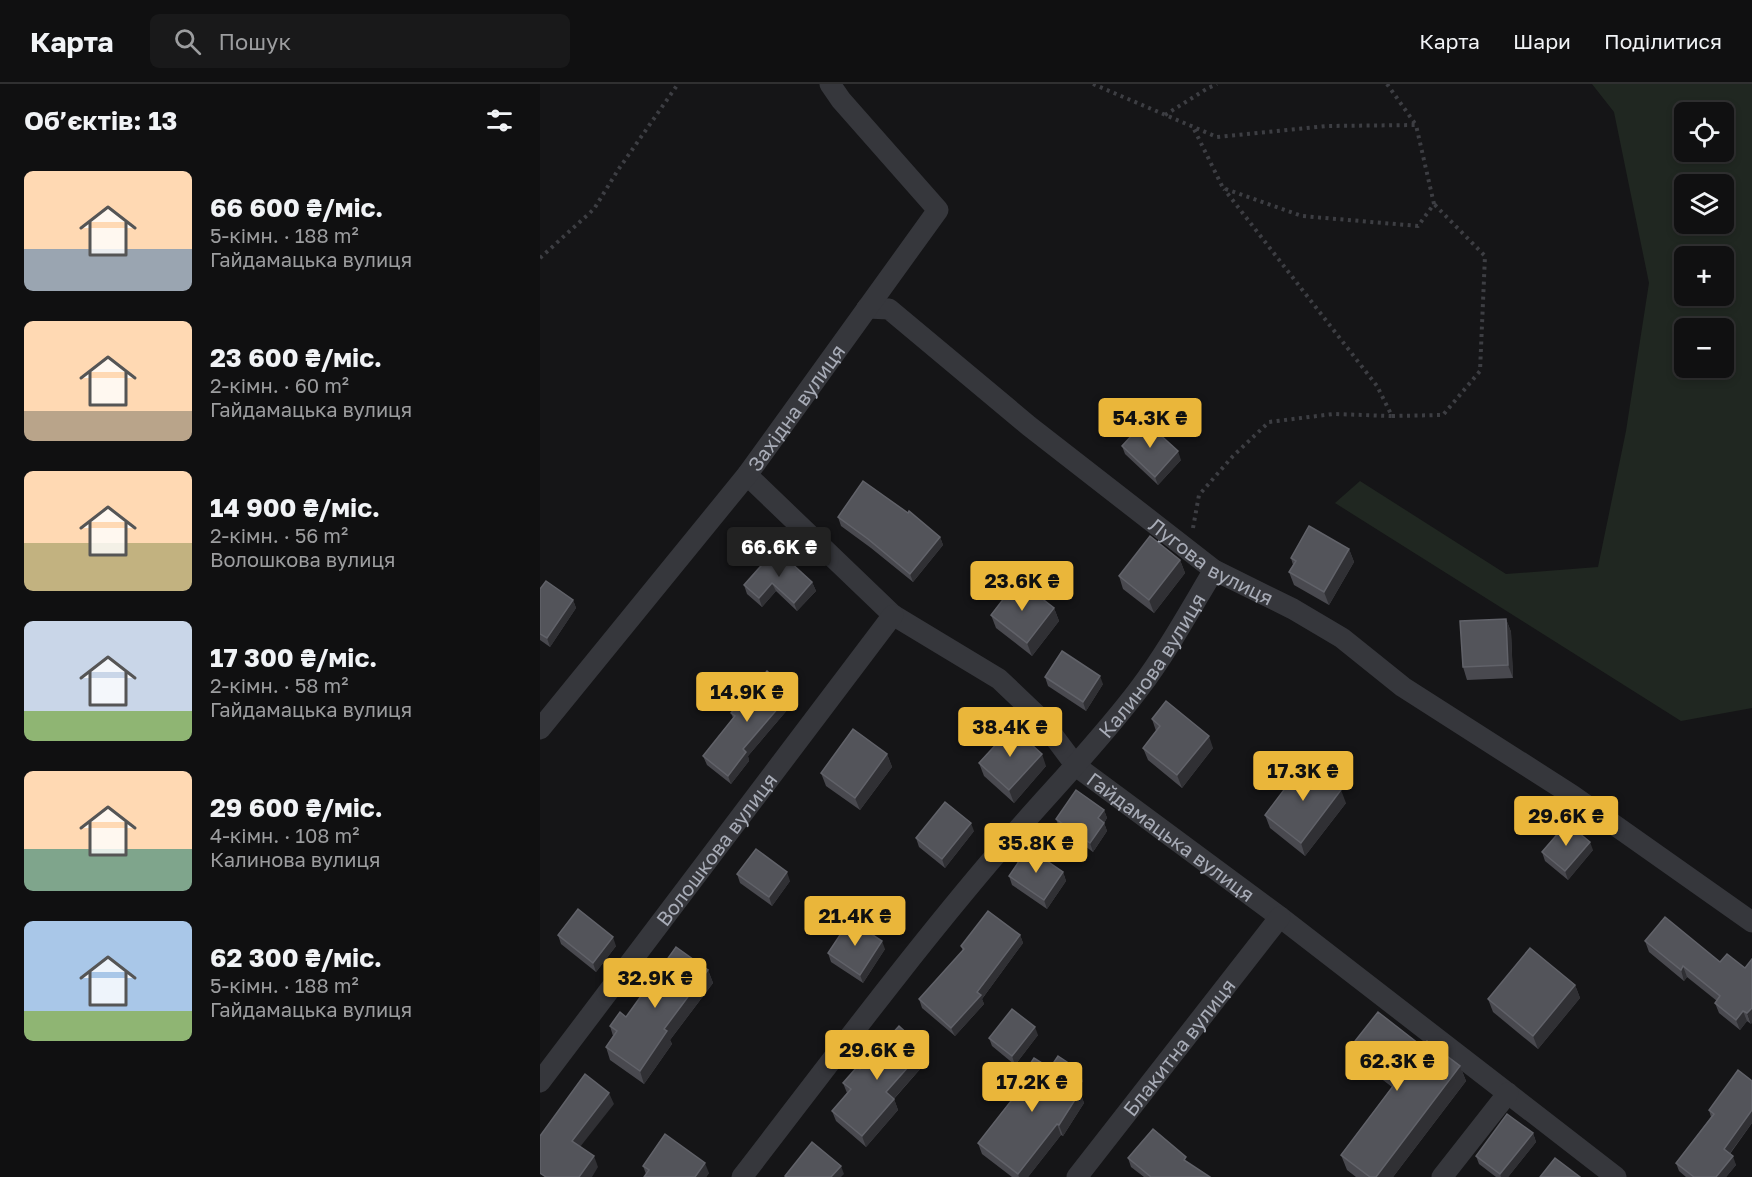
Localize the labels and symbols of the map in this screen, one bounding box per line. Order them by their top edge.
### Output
street label: Західна вулиця [742,339,850,476]
pin: 54.3K ₴ [1095,398,1205,449]
street label: Лугова вулиця [1144,512,1278,610]
pin: 66.6K ₴ [724,527,834,578]
pin: 23.6K ₴ [967,561,1077,612]
street label: Калинова вулиця [1093,589,1210,742]
pin: 14.9K ₴ [692,672,802,723]
pin: 38.4K ₴ [955,707,1065,758]
pin: 17.3K ₴ [1248,751,1358,802]
street label: Гайдамацька вулиця [1083,767,1260,906]
street label: Волошкова вулиця [651,768,782,930]
pin: 29.6K ₴ [1511,796,1621,847]
pin: 35.8K ₴ [981,823,1091,874]
pin: 21.4K ₴ [800,896,910,947]
pin: 32.9K ₴ [600,958,710,1009]
street label: Блакитна вулиця [1117,973,1240,1120]
pin: 29.6K ₴ [822,1030,932,1081]
pin: 62.3K ₴ [1342,1041,1452,1092]
pin: 17.2K ₴ [977,1062,1087,1113]

